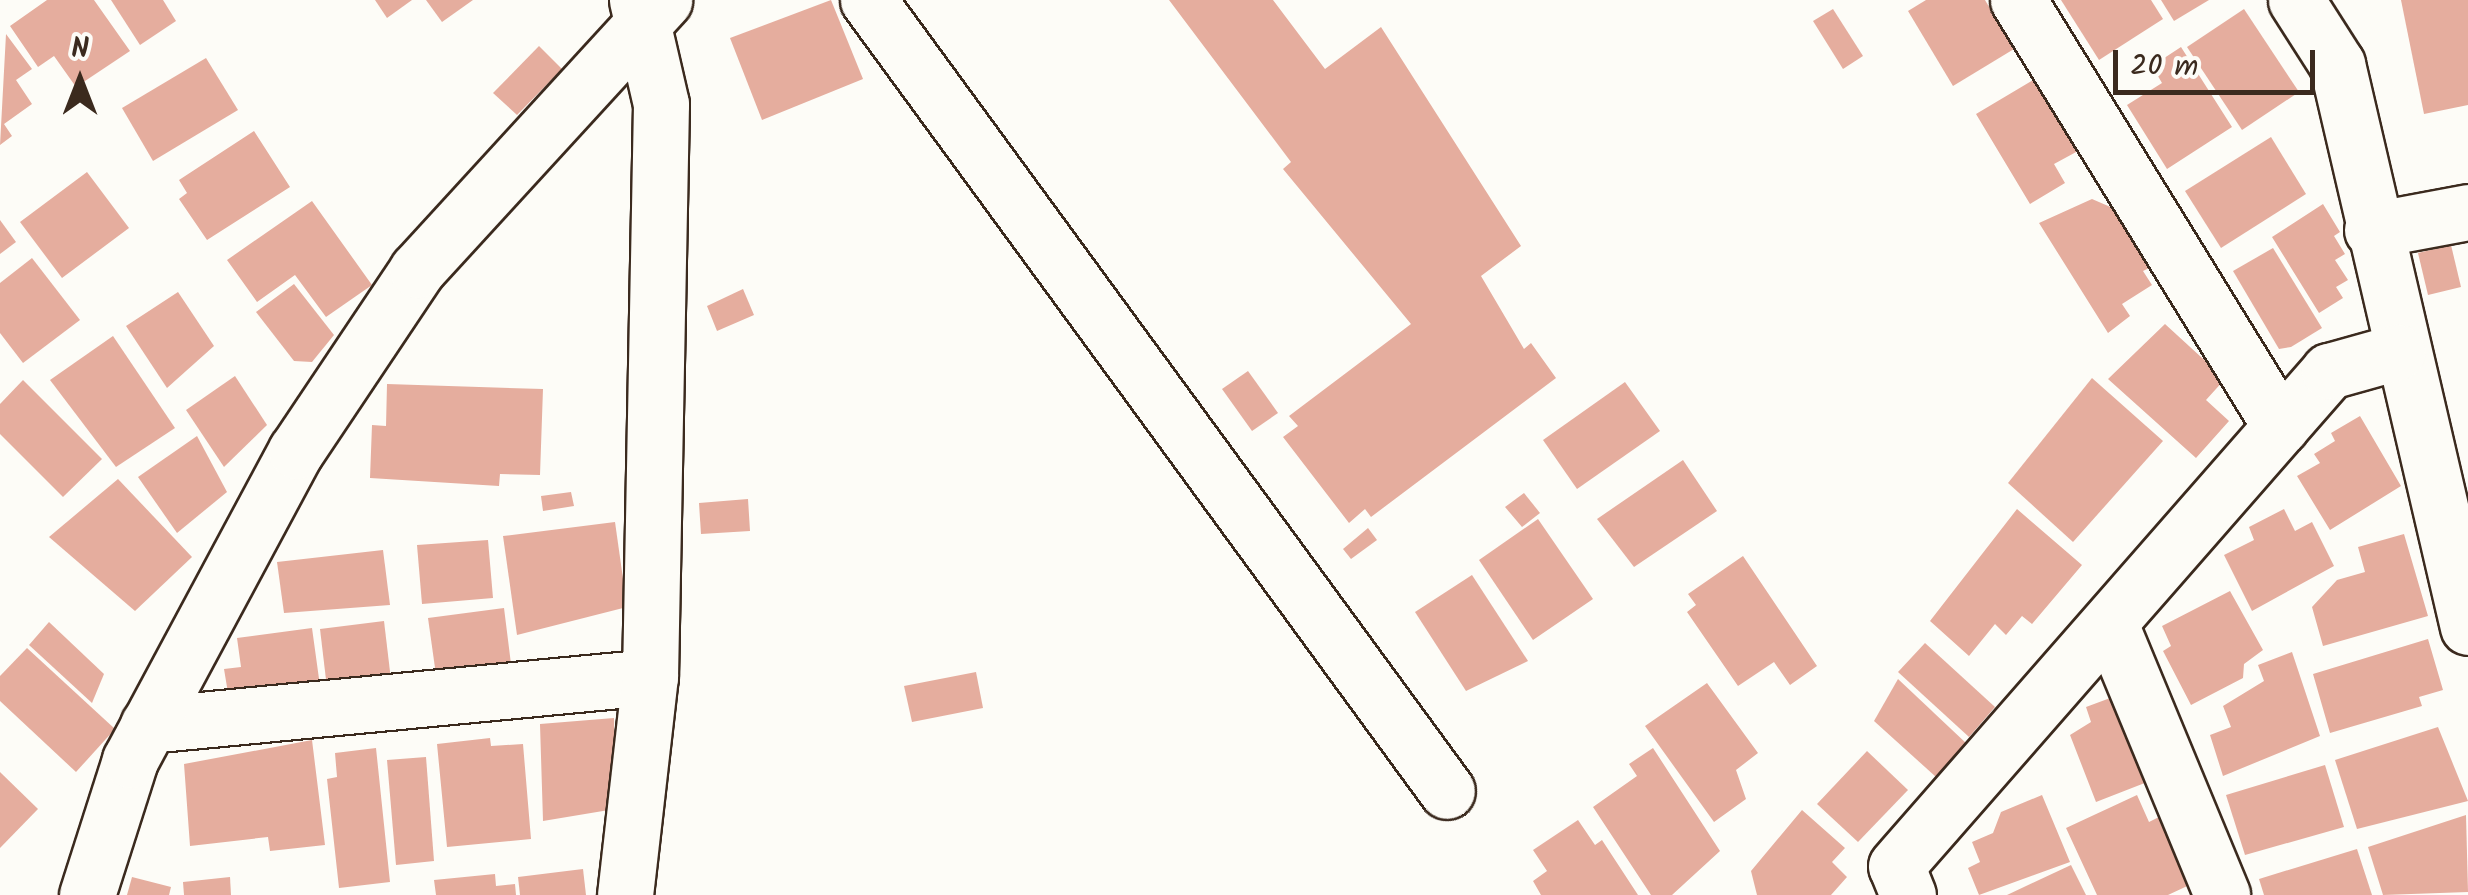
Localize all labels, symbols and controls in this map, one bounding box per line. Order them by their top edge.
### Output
text: N [71,27,89,72]
north arrow [30,30,130,130]
scale bar [2118,30,2320,92]
text: 20 m [2130,43,2198,91]

